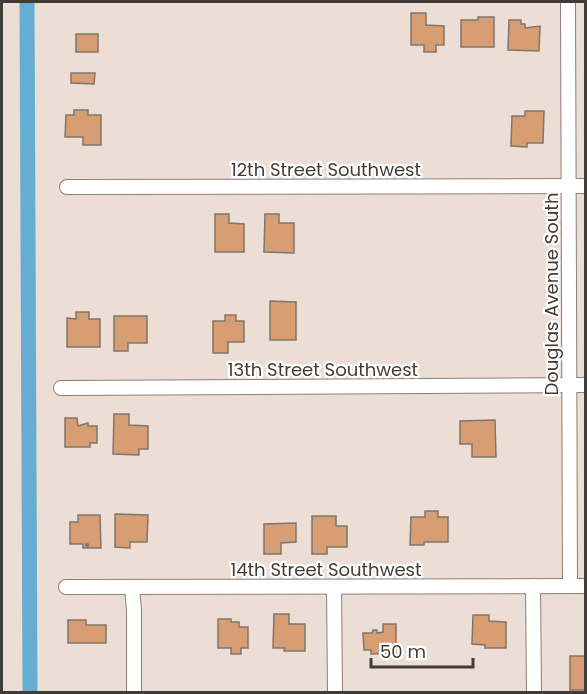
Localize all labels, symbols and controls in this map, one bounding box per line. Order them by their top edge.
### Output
street label: 12th Street Southwest [231,157,421,182]
street label: Douglas Avenue South [539,193,564,395]
street label: 13th Street Southwest [228,357,418,382]
street label: 14th Street Southwest [230,557,422,582]
scale bar [371,631,473,669]
text: 50 m [380,639,426,664]

